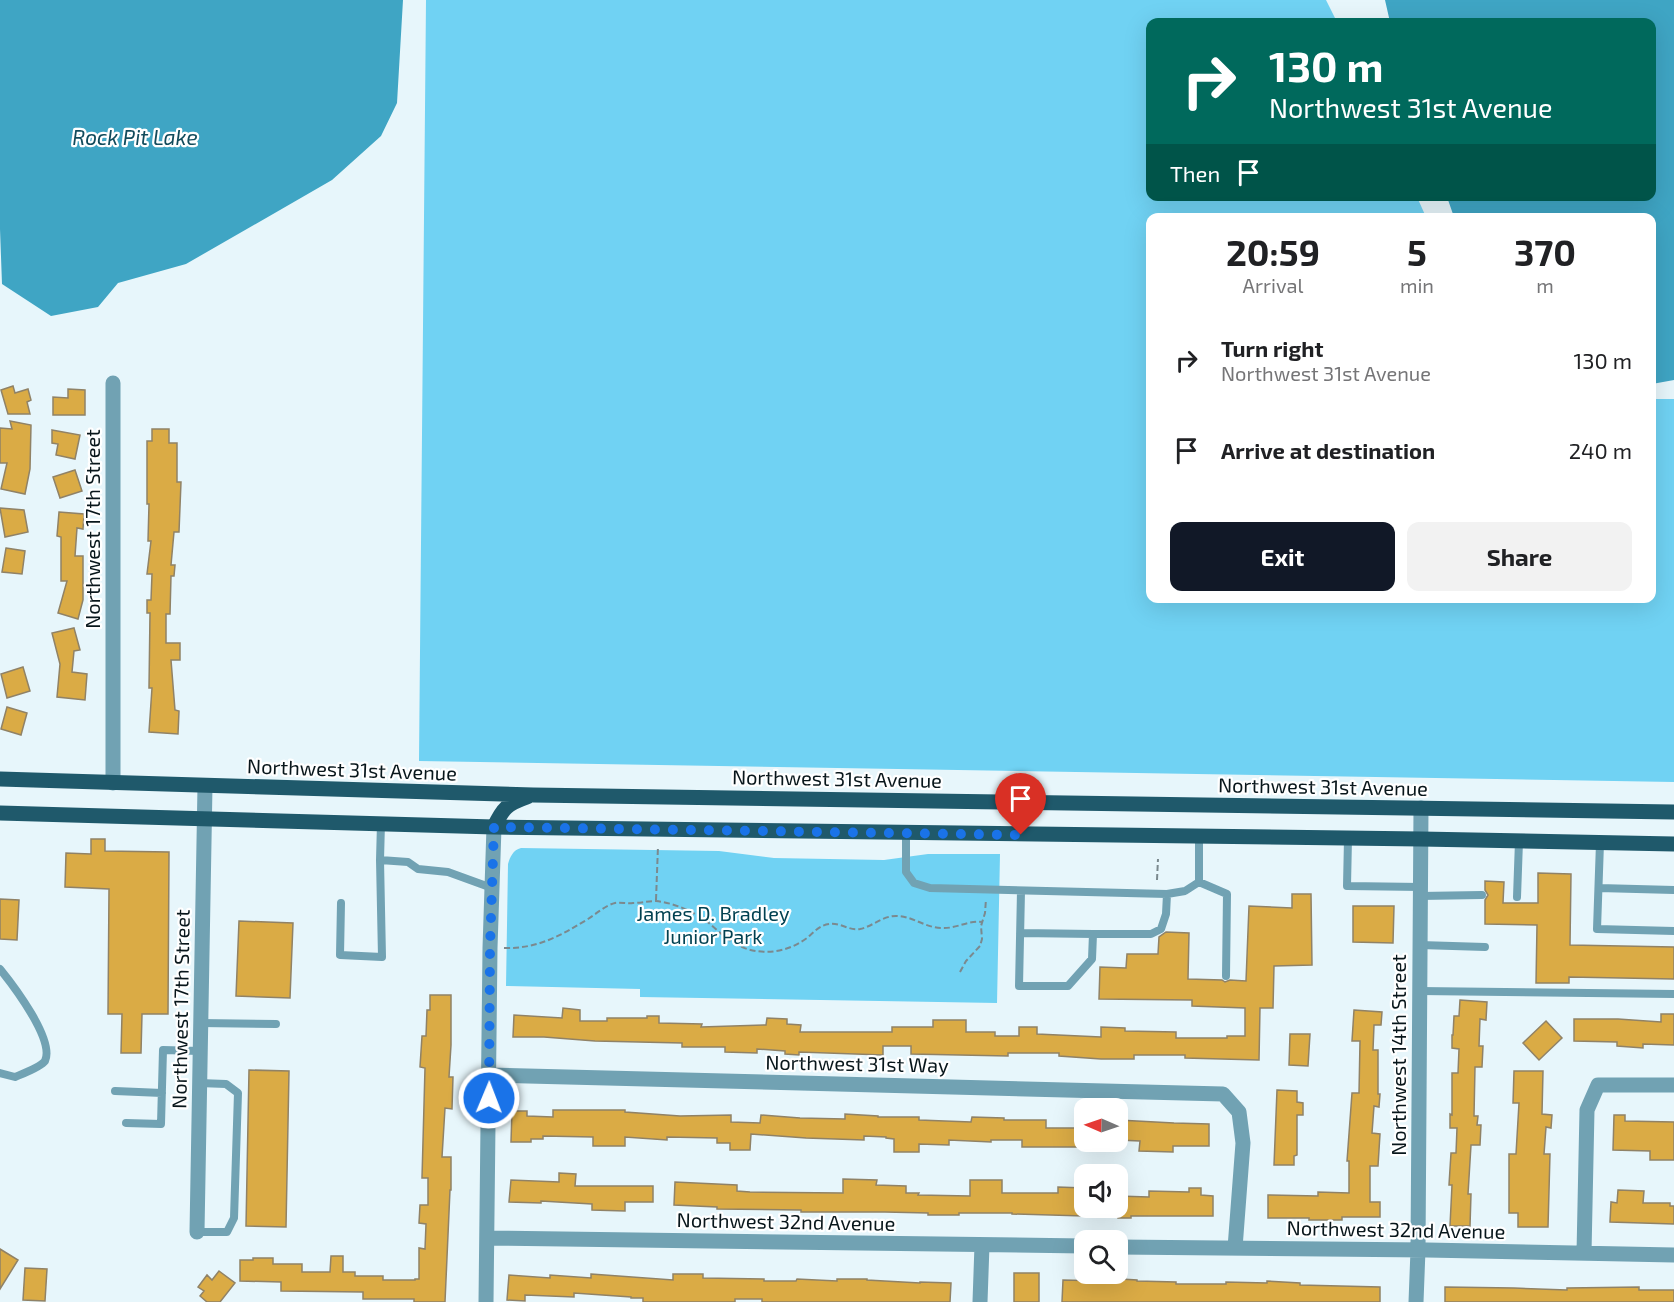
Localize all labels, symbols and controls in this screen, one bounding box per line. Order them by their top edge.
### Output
text: 130 m [1269,40,1384,90]
icon: right [1170,42,1248,120]
text: Northwest 31st Avenue [1269,91,1552,123]
water label: Rock Pit Lake [72,124,198,149]
icon: arrive [1232,156,1265,189]
text: Then [1170,160,1220,186]
text: 20:59 [1226,230,1320,273]
text: 5 [1407,230,1427,273]
text: 370 [1514,230,1576,273]
text: Arrival [1243,273,1303,297]
text: min [1400,273,1434,297]
text: m [1536,273,1554,297]
text: Turn right [1221,335,1323,361]
icon: right [1170,344,1203,377]
text: 130 m [1574,347,1632,373]
text: Northwest 31st Avenue [1221,361,1431,385]
street label: Northwest 17th Street [80,429,104,629]
icon: arrive [1170,434,1203,467]
text: Arrive at destination [1221,437,1435,463]
text: 240 m [1569,437,1632,463]
button: Exit [1170,522,1395,591]
button: Share [1407,522,1632,591]
street label: Northwest 31st Avenue [247,753,457,785]
street label: Northwest 31st Avenue [732,764,942,792]
street label: Northwest 31st Avenue [1218,772,1428,800]
pin [995,773,1046,835]
icon: arrive [1004,782,1037,815]
park label: James D. Bradley Junior Park [637,901,790,948]
street label: Northwest 17th Street [166,909,194,1109]
street label: Northwest 14th Street [1386,954,1410,1156]
street label: Northwest 31st Way [765,1049,949,1077]
position arrow [457,1066,521,1130]
north arrow [1074,1098,1128,1152]
map controls [1074,1098,1128,1284]
button: sound [1074,1164,1128,1218]
street label: Northwest 32nd Avenue [677,1207,895,1235]
street label: Northwest 32nd Avenue [1287,1215,1505,1243]
button: search [1074,1230,1128,1284]

